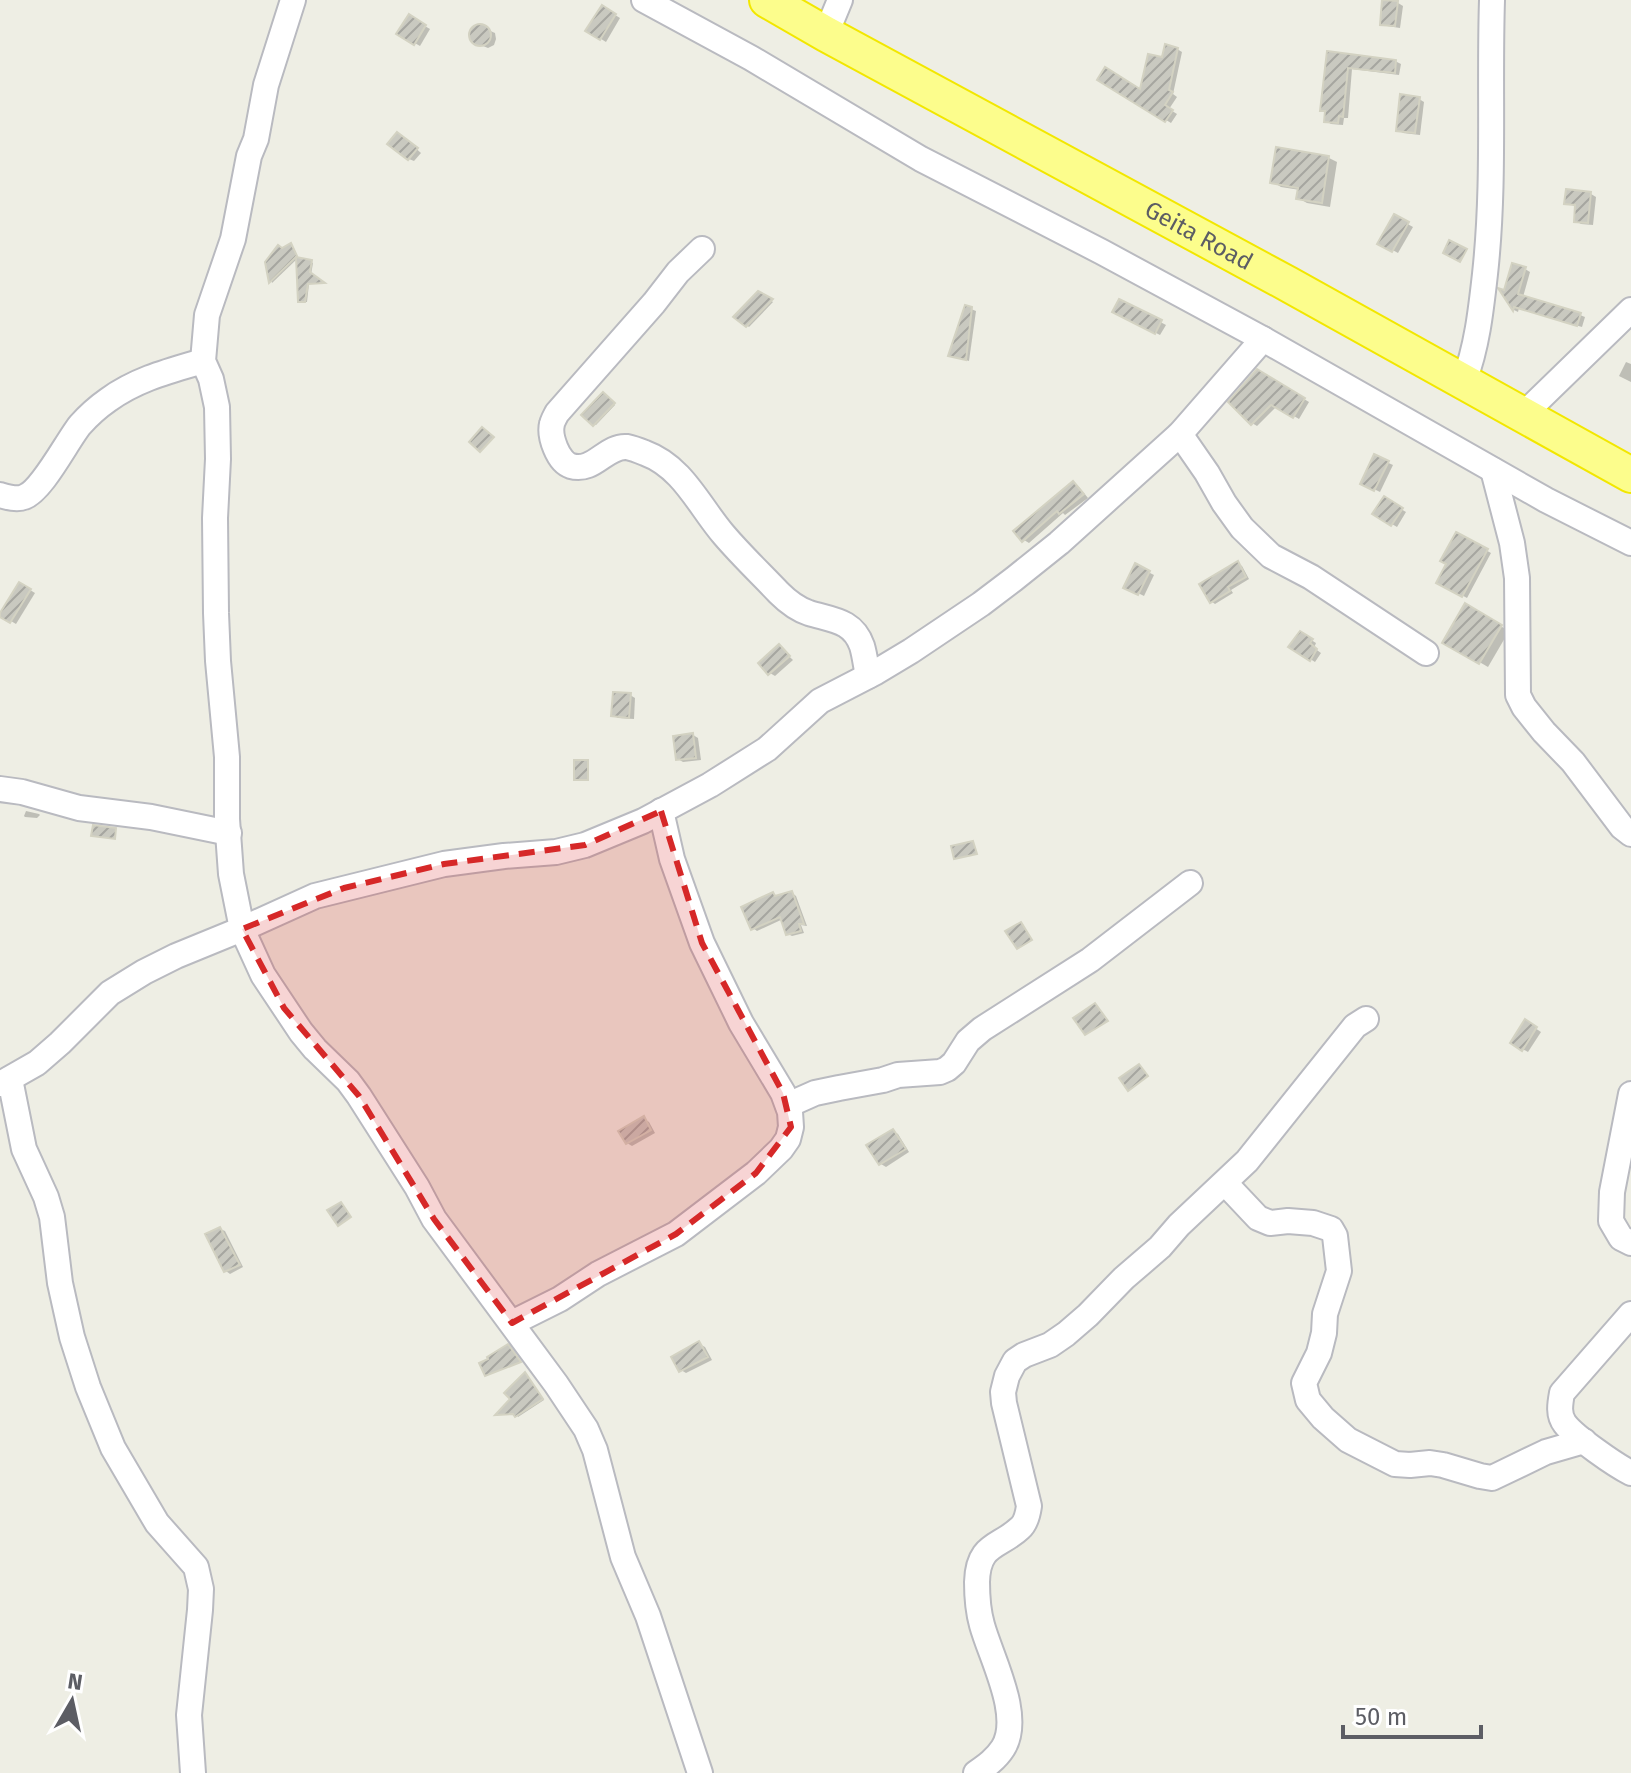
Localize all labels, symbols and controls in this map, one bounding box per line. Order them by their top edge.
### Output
street label: Geita Road [1140,195,1258,276]
north arrow [32,1661,112,1741]
text: N [66,1667,84,1696]
scale bar [1343,1689,1481,1739]
text: 50 m [1355,1703,1407,1731]

